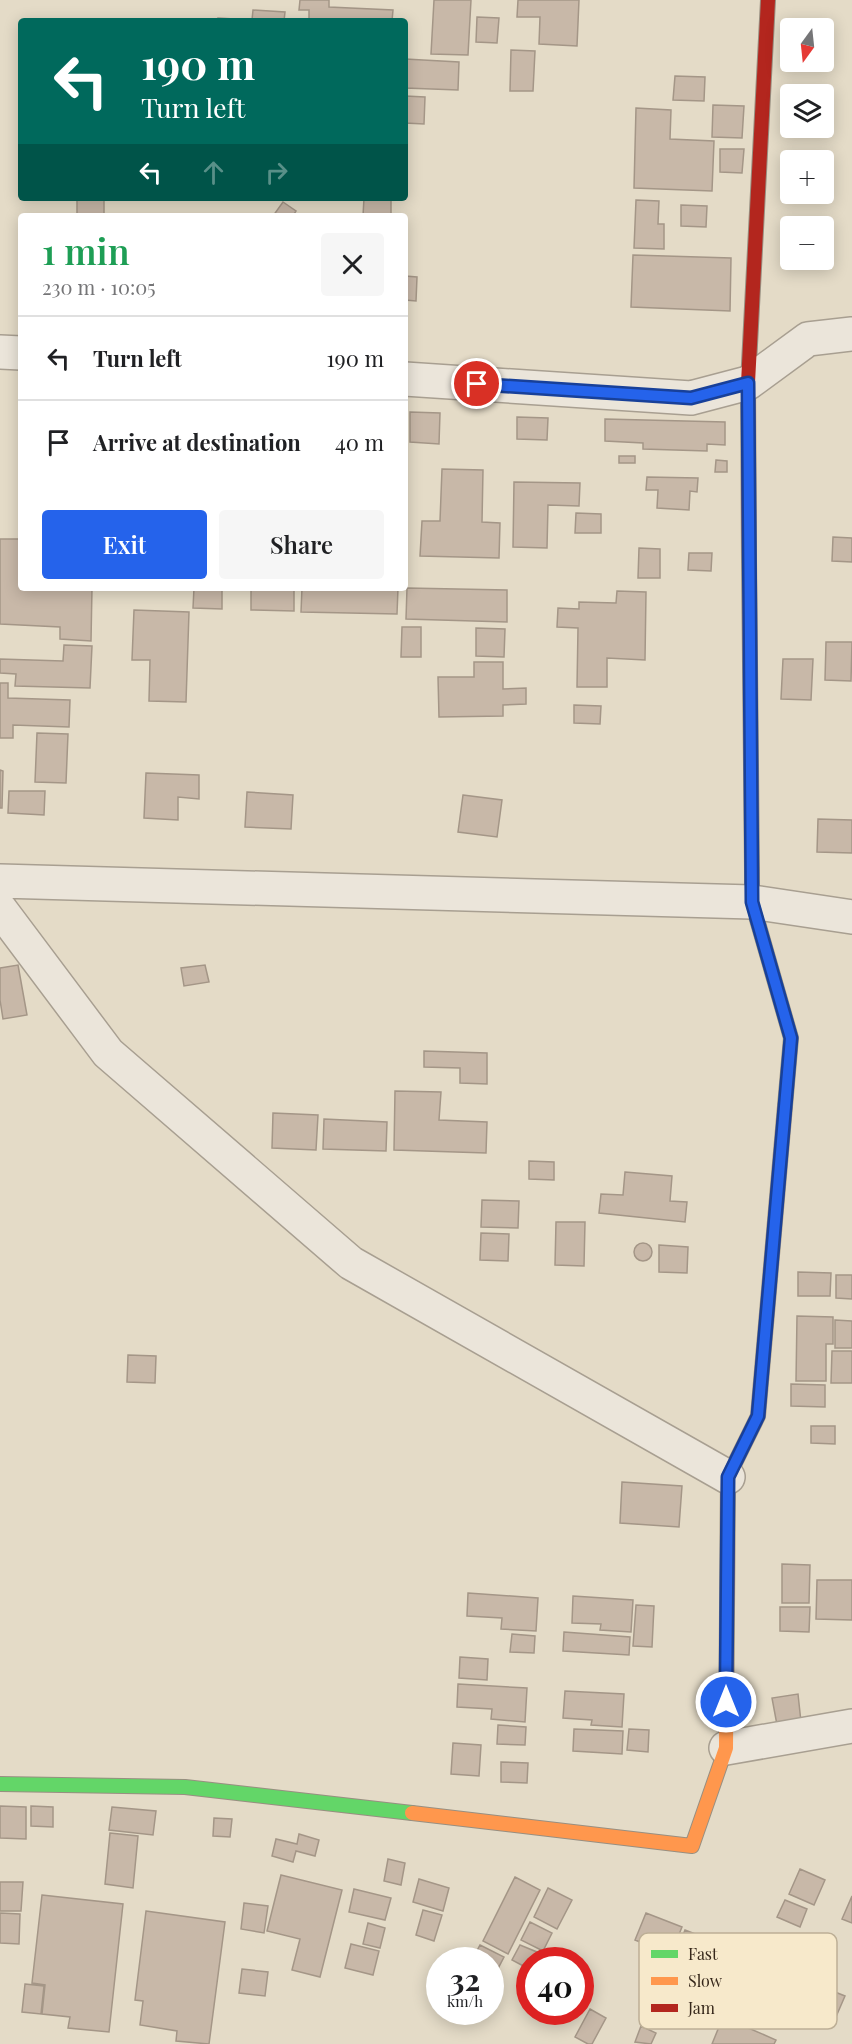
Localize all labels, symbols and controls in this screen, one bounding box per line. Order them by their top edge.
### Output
north arrow [780,18,834,72]
map controls [780,18,834,270]
text: 190 m [141,35,255,91]
icon: left [42,42,120,120]
button: layers [780,84,834,138]
text: Turn left [141,89,245,125]
button: + [780,150,834,204]
icon: left [134,156,167,189]
icon: ahead [197,156,230,189]
icon: right [260,156,293,189]
button: − [780,216,834,270]
text: 1 min [42,226,130,274]
button: close [321,233,384,296]
text: 230 m · 10:05 [42,273,156,300]
icon: left [42,342,75,375]
text: Turn left [93,343,182,373]
text: 190 m [326,343,384,373]
pin [451,358,502,409]
icon: arrive [460,367,493,400]
icon: arrive [42,426,75,459]
text: Arrive at destination [93,427,301,457]
text: 40 m [335,427,384,457]
button: Exit [42,510,207,579]
button: Share [219,510,384,579]
position arrow [694,1670,758,1734]
legend [639,1933,837,2029]
text: Fast [688,1943,718,1964]
speed limit sign: 40 [516,1947,594,2025]
text: 32 [450,1959,480,1999]
text: Slow [688,1970,723,1991]
text: km/h [447,1991,483,2011]
text: Jam [687,1997,715,2018]

